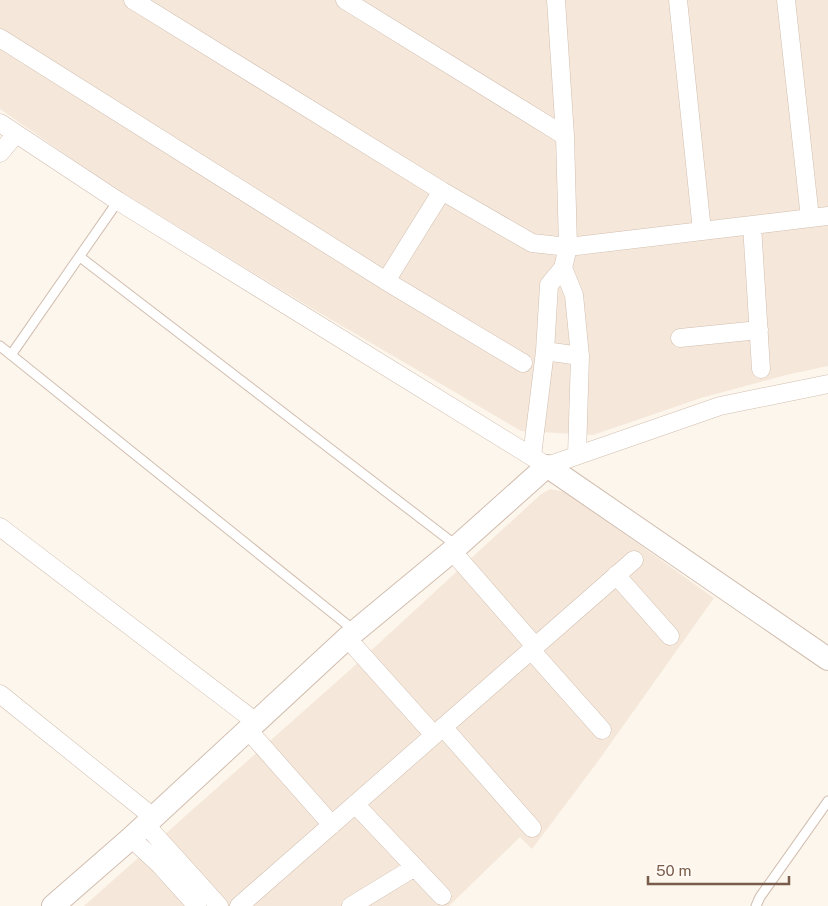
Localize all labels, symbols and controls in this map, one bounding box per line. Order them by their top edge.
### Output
scale bar [648,854,789,886]
text: 50 m [656,862,691,879]

